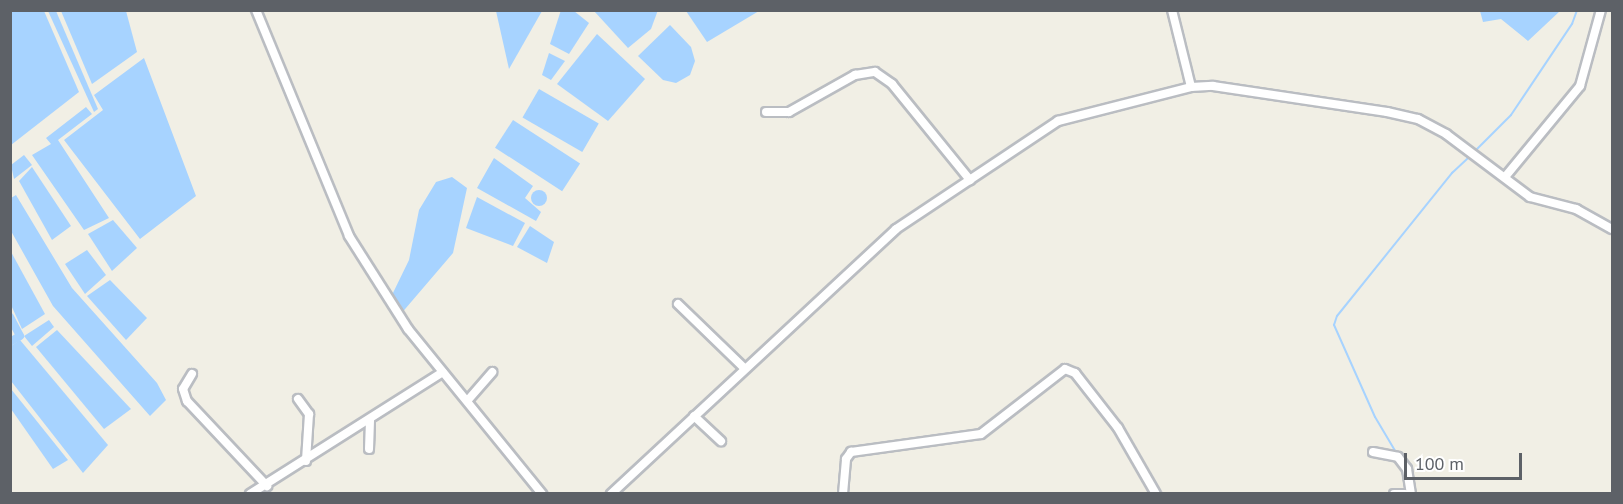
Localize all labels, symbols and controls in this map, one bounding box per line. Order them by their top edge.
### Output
scale bar [1407,441,1526,479]
text: 100 m [1415,452,1464,475]

